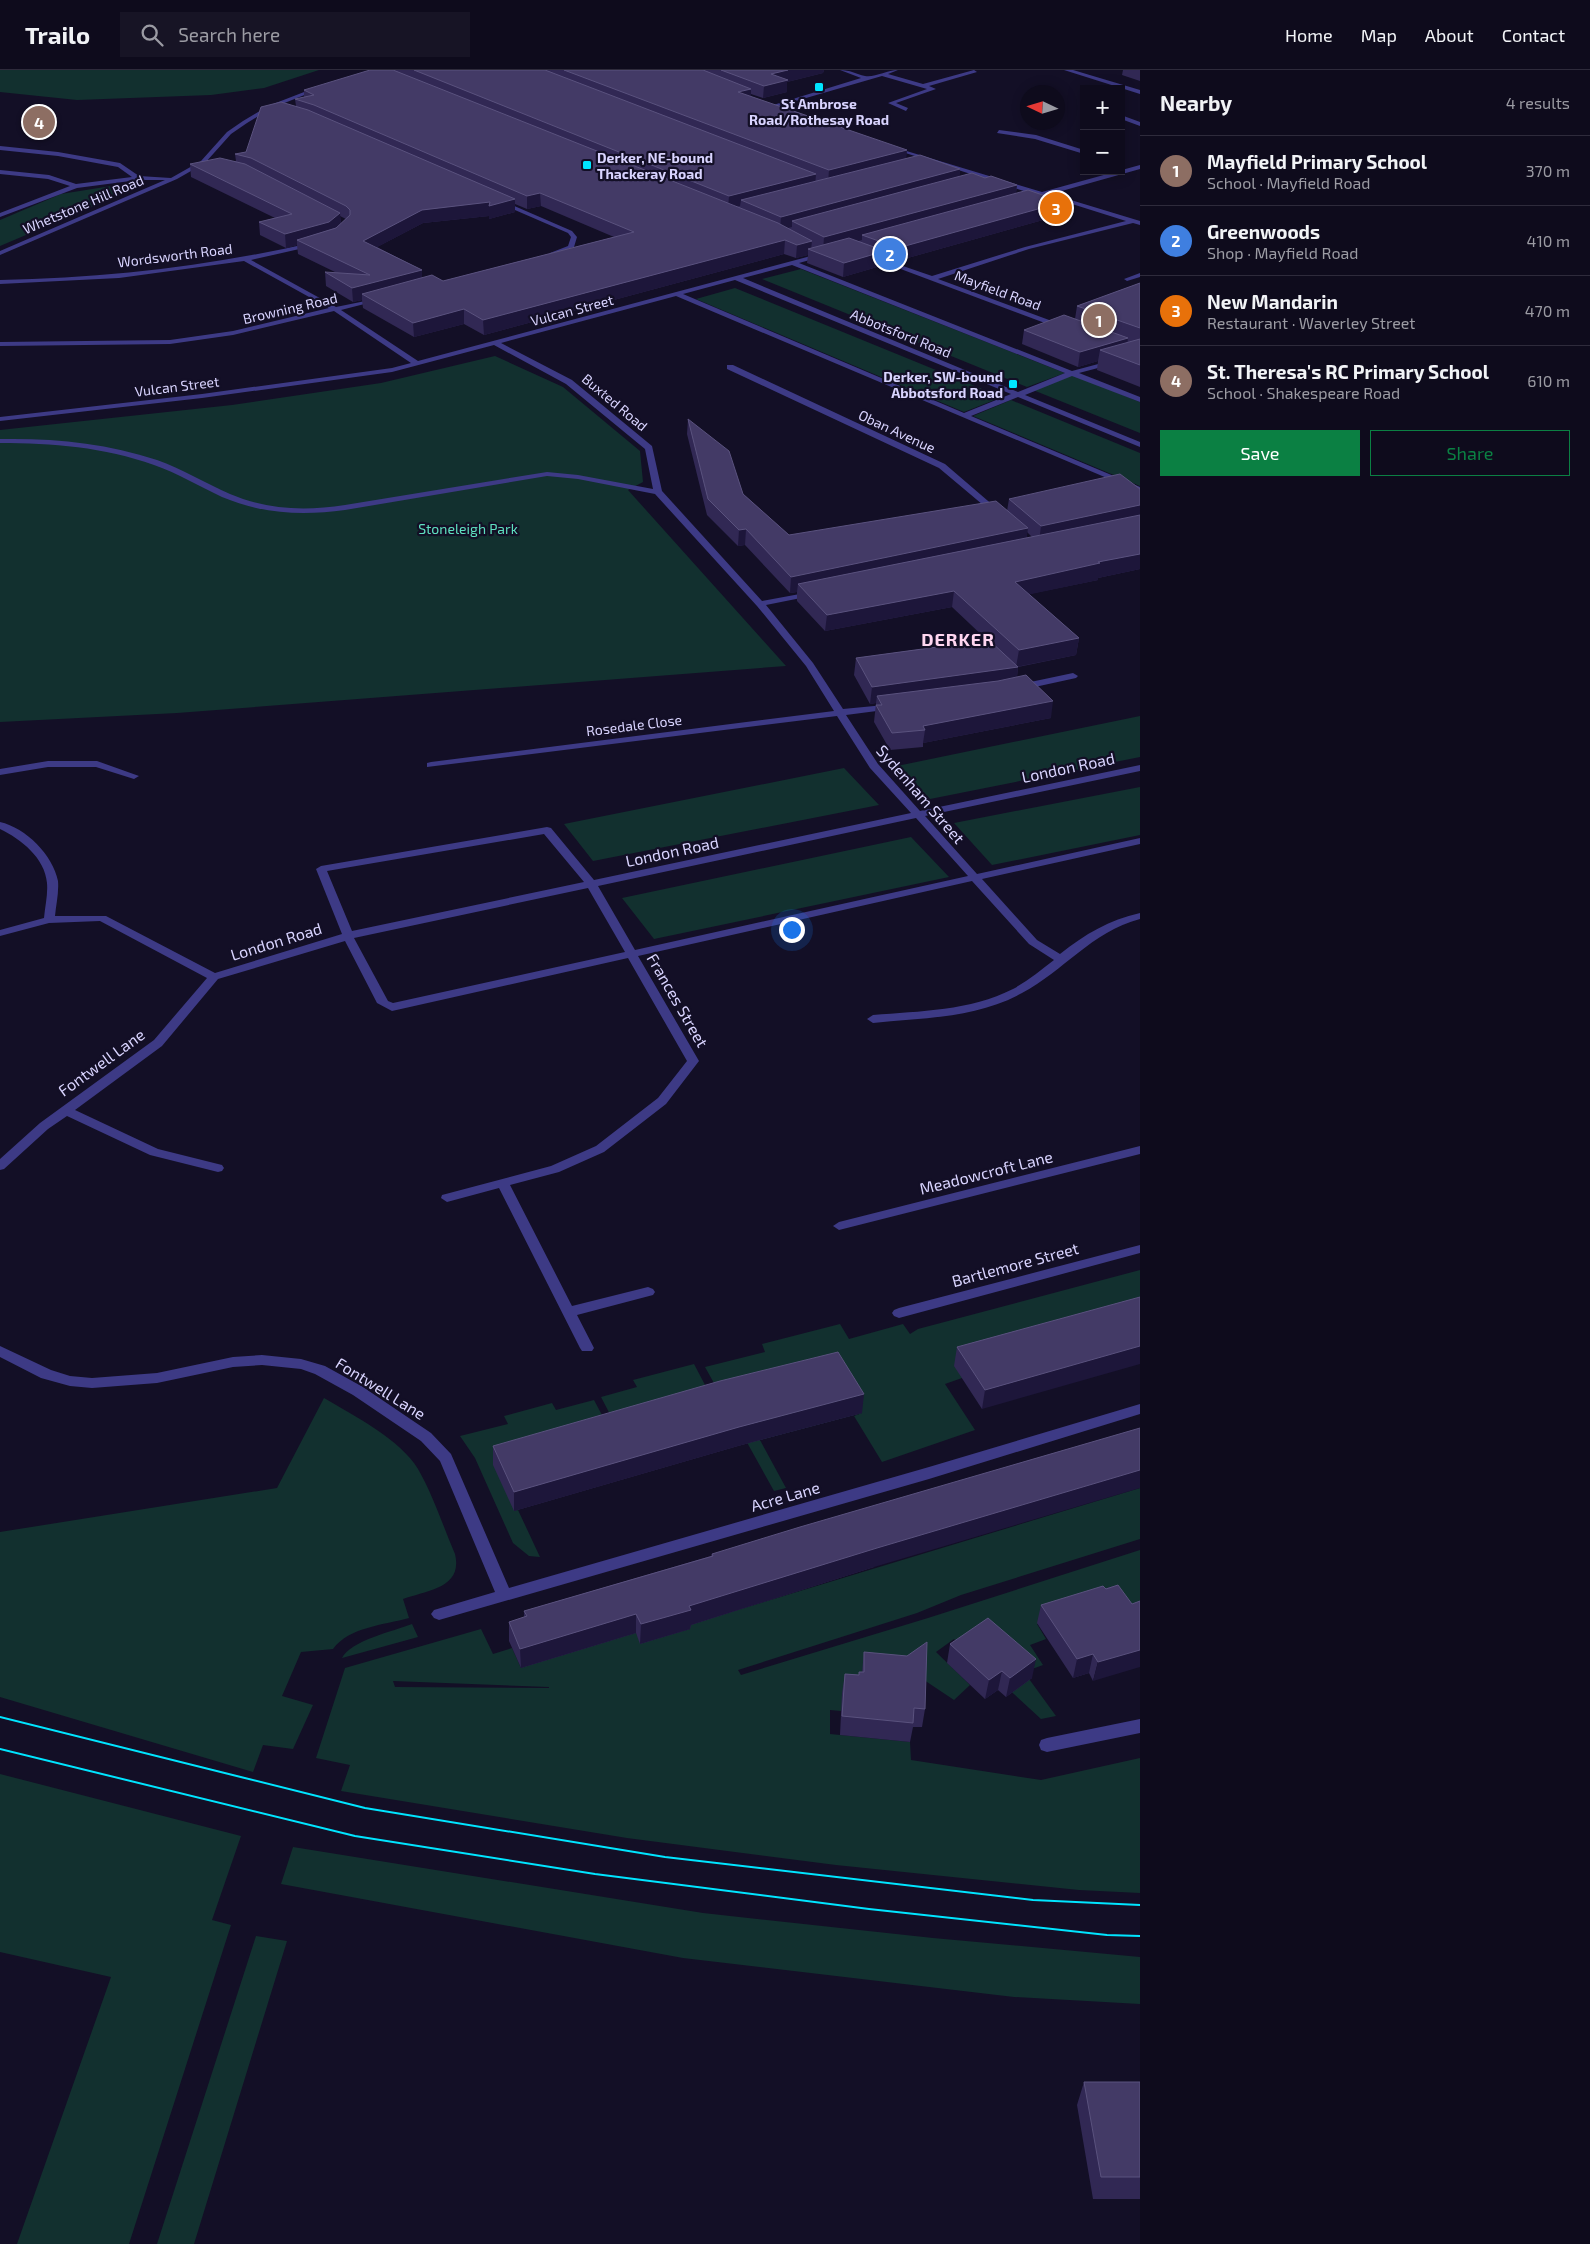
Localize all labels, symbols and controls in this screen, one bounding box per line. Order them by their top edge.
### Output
search box [120,12,470,57]
text: Trailo [25,20,90,49]
icon: search [138,21,166,49]
text: Search here [178,23,280,46]
text: Home [1285,24,1333,46]
text: Map [1361,24,1397,46]
text: About [1425,24,1474,46]
text: Contact [1502,24,1565,46]
marker: St Ambrose Road/Rothesay Road [813,81,825,93]
north arrow [1020,85,1065,130]
map controls [1080,85,1125,175]
button: + [1080,85,1125,130]
text: Nearby [1160,90,1232,115]
text: 4 results [1506,93,1570,112]
place label: St Ambrose Road/Rothesay Road [749,95,889,128]
pin: 4 [23,103,55,141]
button: − [1080,130,1125,175]
place label: Derker, NE-bound Thackeray Road [597,149,713,182]
text: Mayfield Primary School [1207,150,1427,173]
marker: Derker, NE-bound Thackeray Road [581,159,593,171]
text: 1 [1173,161,1179,180]
text: 370 m [1526,161,1570,180]
street label: Whetstone Hill Road [20,171,146,237]
text: School · Mayfield Road [1207,173,1370,192]
pin: 3 [1040,189,1072,227]
text: Greenwoods [1207,220,1320,243]
text: 2 [1171,231,1181,250]
text: 410 m [1527,231,1570,250]
pin: 2 [874,235,906,273]
street label: Wordsworth Road [117,240,233,270]
text: Shop · Mayfield Road [1207,243,1358,262]
street label: Mayfield Road [952,266,1044,314]
street label: Browning Road [241,289,339,327]
text: New Mandarin [1207,290,1338,313]
street label: Vulcan Street [529,291,615,329]
pin: 1 [1083,301,1115,339]
text: 3 [1171,301,1181,320]
text: 470 m [1525,301,1570,320]
street label: Abbotsford Road [848,305,954,361]
text: Restaurant · Waverley Street [1207,313,1415,332]
text: St. Theresa's RC Primary School [1207,360,1489,383]
place label: Derker, SW-bound Abbotsford Road [883,368,1003,401]
street label: Buxted Road [579,370,651,434]
text: 4 [1171,371,1181,390]
text: 610 m [1527,371,1570,390]
street label: Vulcan Street [134,372,220,400]
marker: Derker, SW-bound Abbotsford Road [1007,378,1019,390]
text: School · Shakespeare Road [1207,383,1400,402]
street label: Oban Avenue [856,406,938,456]
button: Save [1160,430,1360,476]
button: Share [1370,430,1570,476]
park label: Stoneleigh Park [418,520,518,537]
district label: DERKER [921,628,995,650]
street label: Rosedale Close [585,711,683,739]
street label: Sydenham Street [873,741,969,847]
street label: London Road [1020,748,1116,786]
street label: London Road [624,832,720,870]
your location [779,917,805,943]
street label: London Road [228,918,324,964]
street label: Frances Street [643,950,713,1050]
street label: Fontwell Lane [54,1024,148,1100]
street label: Meadowcroft Lane [917,1146,1055,1198]
street label: Bartlemore Street [950,1238,1080,1290]
street label: Fontwell Lane [333,1353,429,1423]
street label: Acre Lane [748,1477,822,1515]

